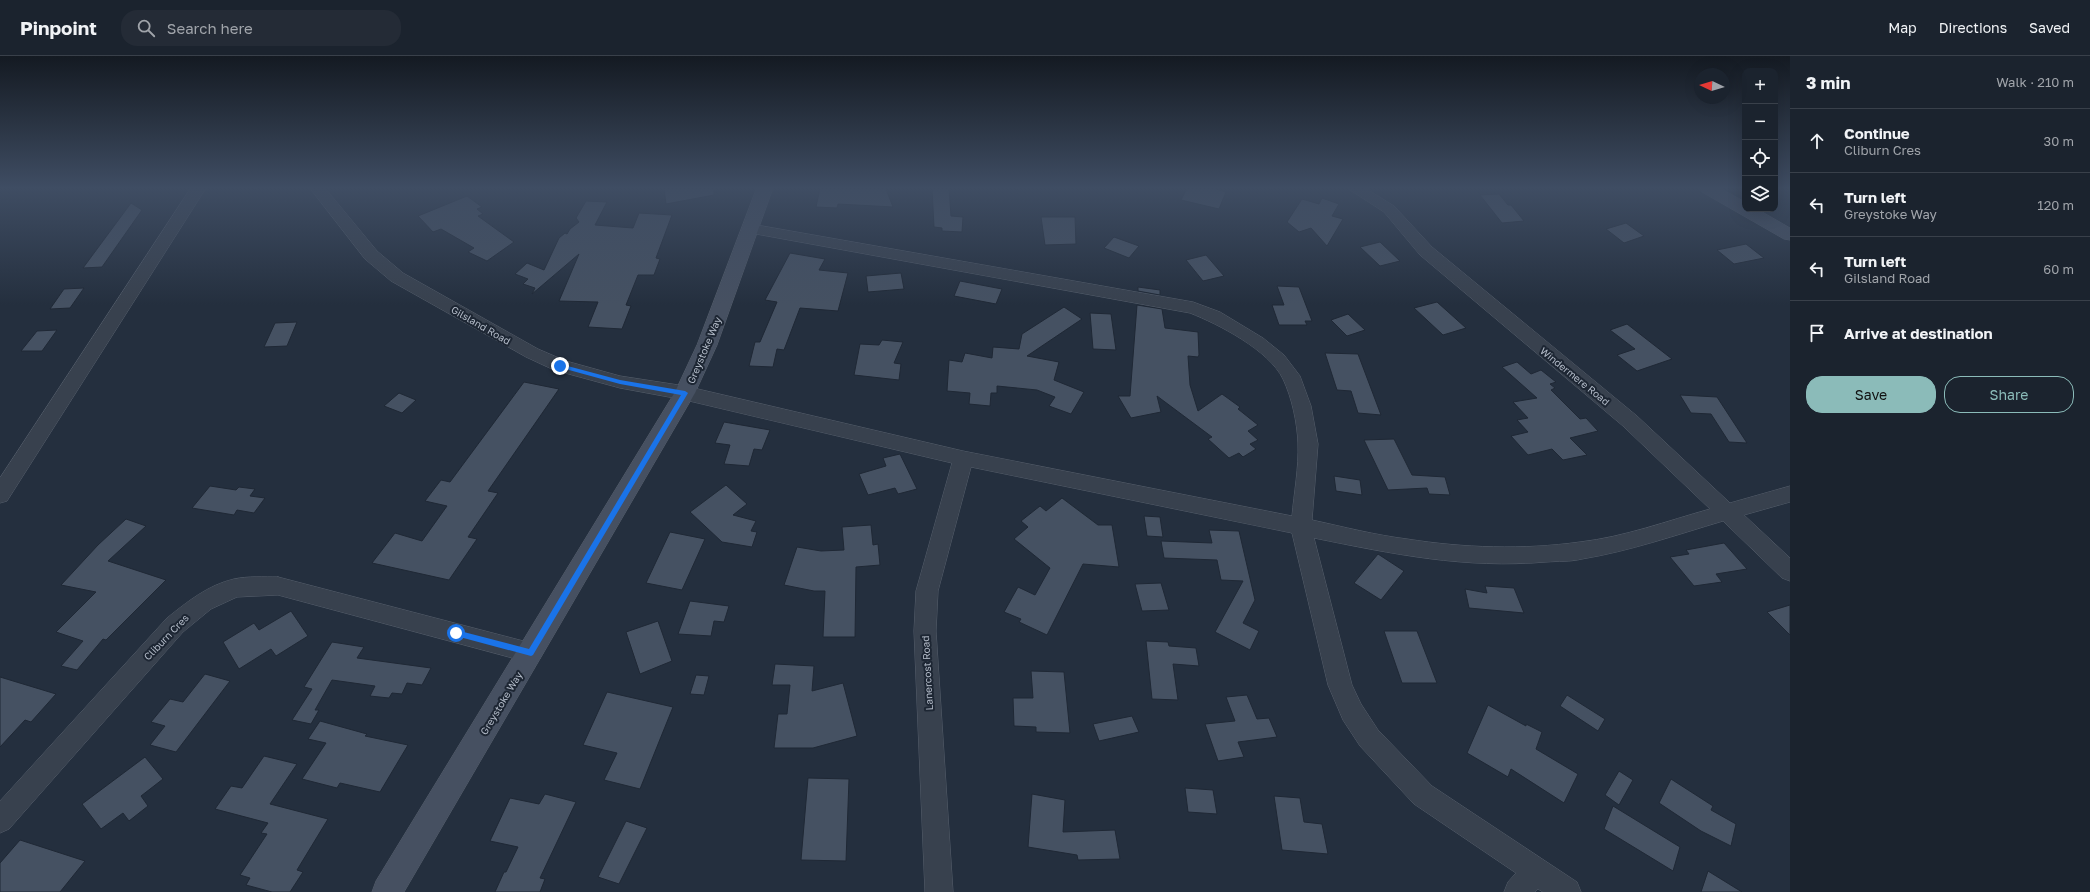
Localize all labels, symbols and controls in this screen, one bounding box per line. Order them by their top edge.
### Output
search box [121,10,401,46]
text: Pinpoint [20,16,97,39]
icon: search [135,17,157,39]
text: Search here [167,19,253,37]
text: Map [1888,19,1917,36]
text: Directions [1939,19,2007,36]
text: Saved [2029,19,2070,36]
north arrow [1694,68,1730,104]
map controls [1742,68,1778,212]
button: + [1742,68,1778,104]
text: 3 min [1806,72,1850,93]
text: Walk · 210 m [1996,74,2074,90]
button: − [1742,104,1778,140]
text: Continue [1844,124,1910,142]
icon: ahead [1806,130,1828,152]
text: 30 m [2044,133,2074,149]
button: locate [1742,140,1778,176]
text: Cliburn Cres [1844,142,1921,158]
button: layers [1742,176,1778,212]
text: Turn left [1844,188,1906,206]
icon: left [1806,194,1828,216]
text: 120 m [2037,197,2074,213]
text: Greystoke Way [1844,206,1937,222]
text: Turn left [1844,252,1906,270]
icon: left [1806,258,1828,280]
text: 60 m [2043,261,2074,277]
text: Gilsland Road [1844,270,1930,286]
street label: Gilsland Road [449,303,513,347]
street label: Greystoke Way [685,314,724,385]
icon: arrive [1806,322,1828,344]
text: Arrive at destination [1844,324,1993,342]
street label: Windermere Road [1538,344,1612,408]
route end [551,357,569,375]
button: Save [1806,376,1936,413]
button: Share [1944,376,2074,413]
street label: Cliburn Cres [141,612,191,662]
route start [447,624,465,642]
street label: Lanercost Road [919,635,935,711]
street label: Greystoke Way [477,669,525,737]

